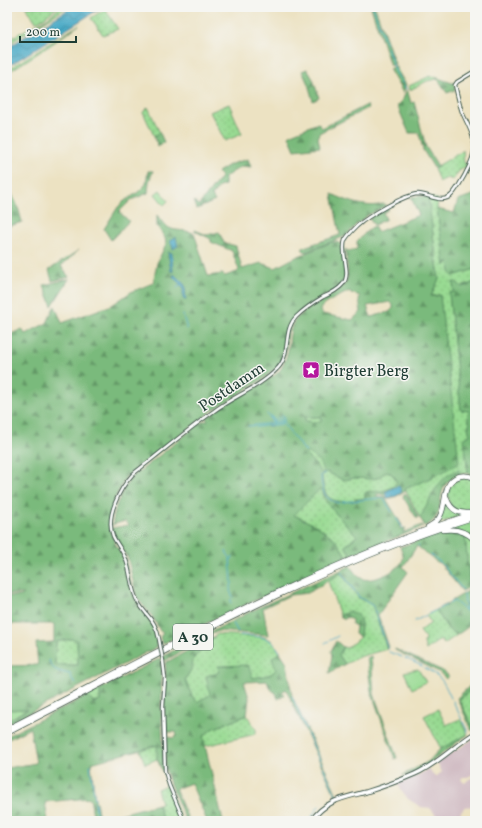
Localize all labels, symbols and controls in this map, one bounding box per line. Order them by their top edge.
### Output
scale bar [20,18,76,44]
text: 200 m [26,25,60,41]
street label: Postdamm [195,358,269,418]
place icon: Birgter Berg [301,360,321,380]
place label: Birgter Berg [324,361,409,383]
road number: A 30 [173,624,213,650]

